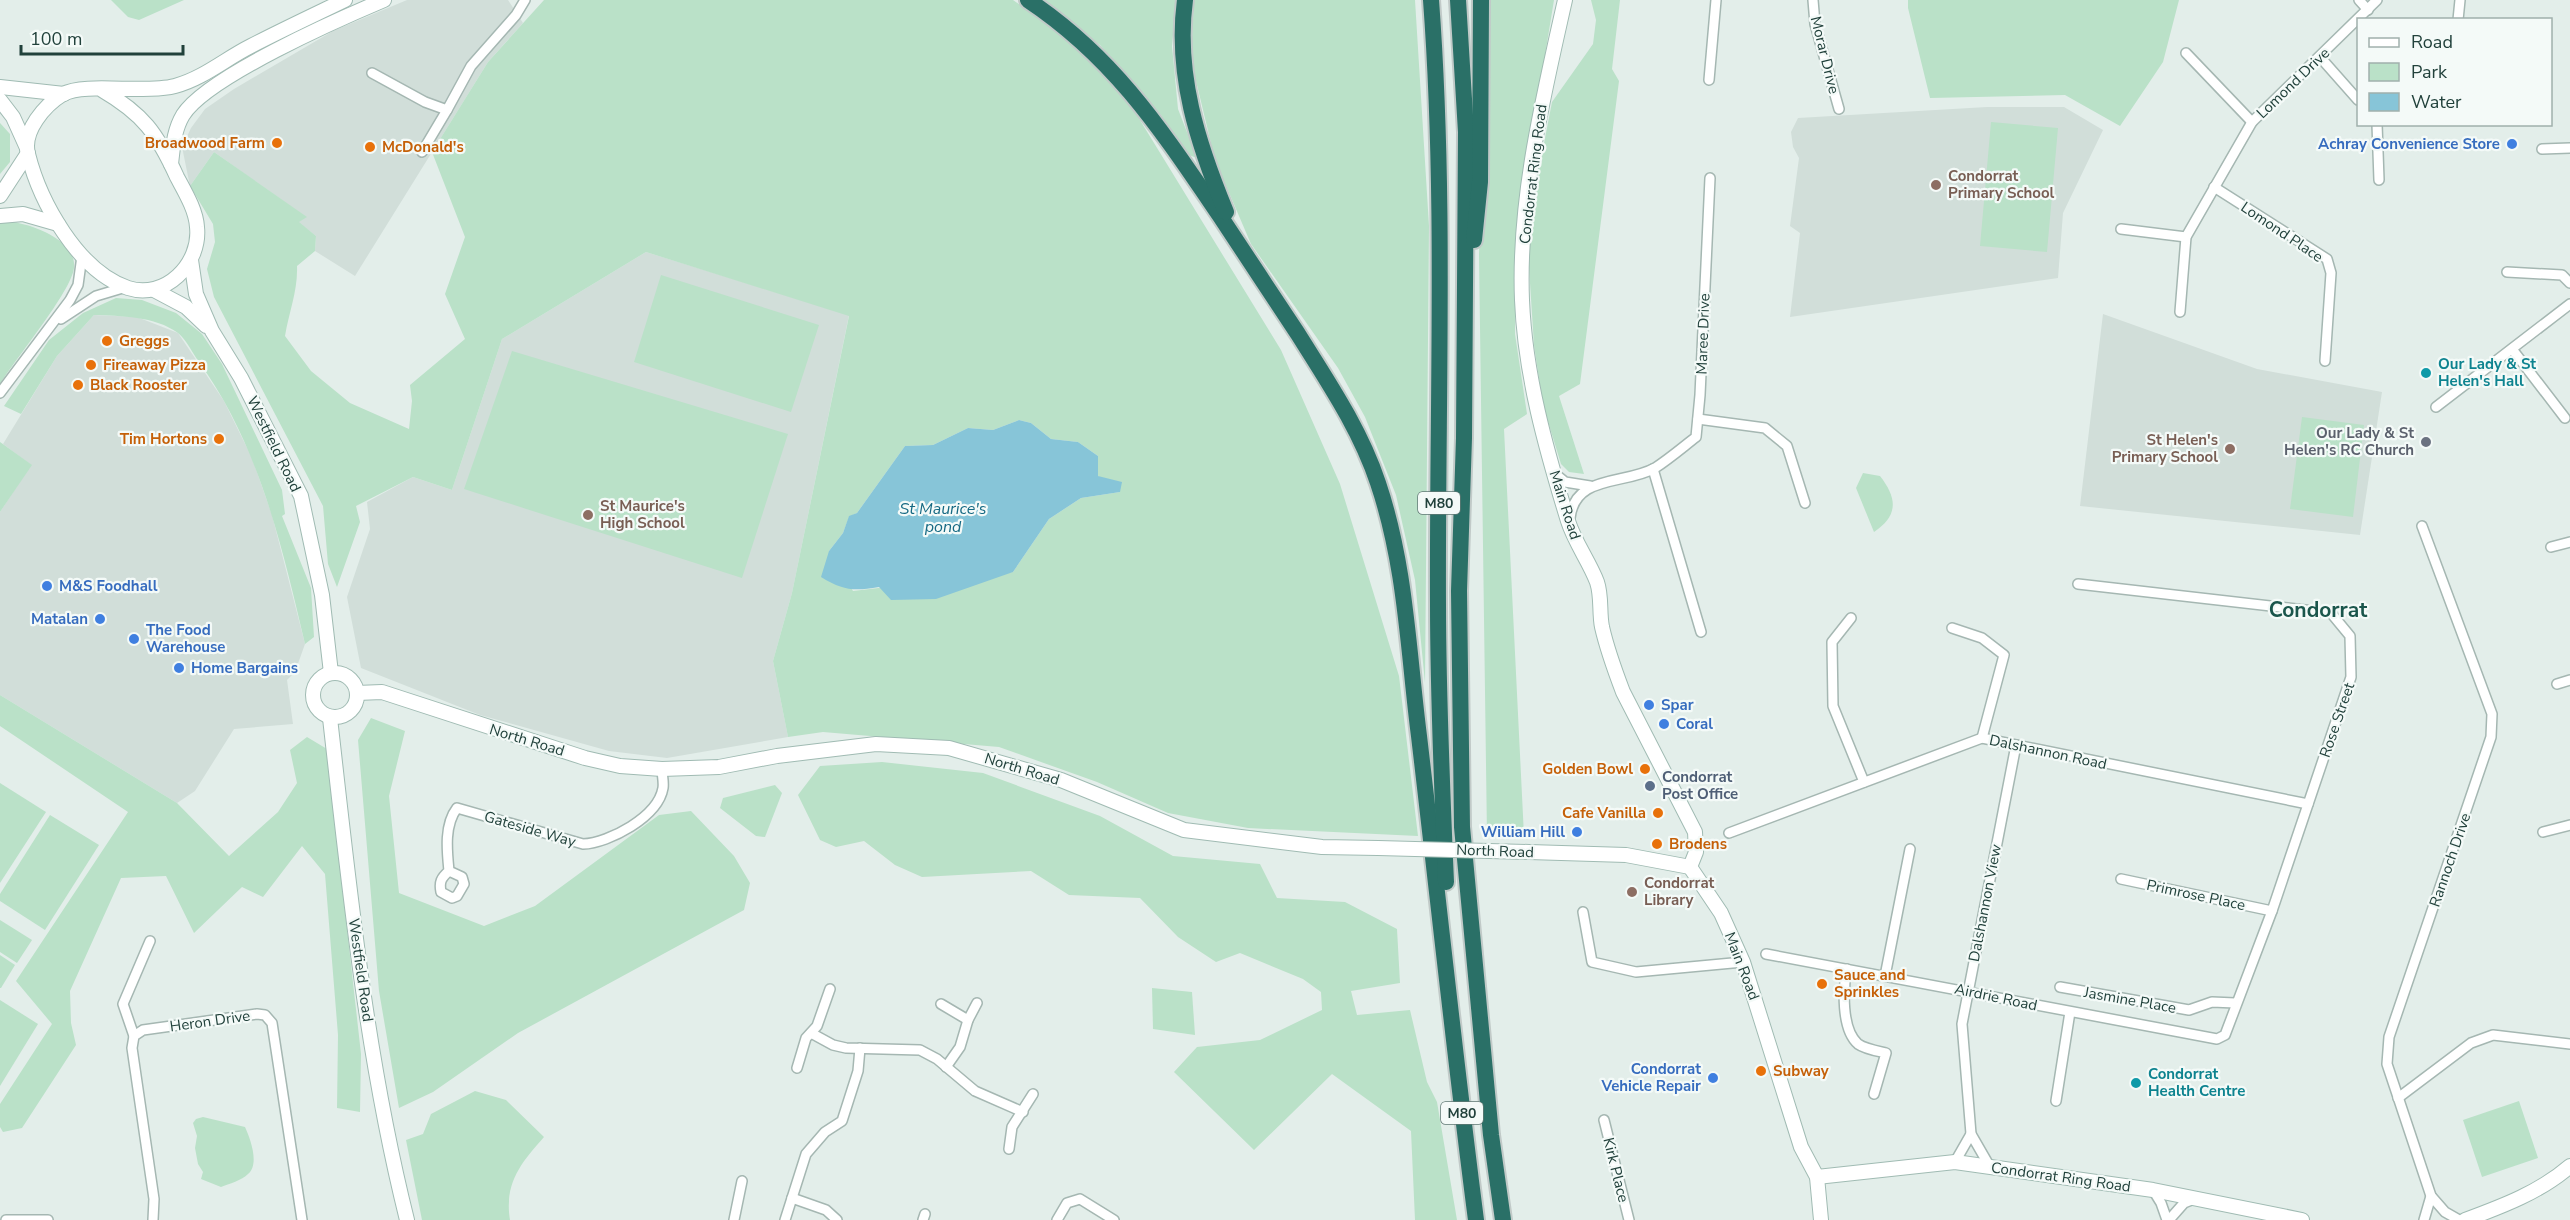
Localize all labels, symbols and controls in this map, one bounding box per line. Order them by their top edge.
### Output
street label: Morar Drive [1806,14,1844,96]
scale bar [21,18,183,56]
legend [2357,18,2552,126]
text: 100 m [30,27,82,51]
text: Road [2411,30,2453,54]
street label: Lomond Drive [2252,43,2334,123]
text: Park [2411,60,2448,84]
text: Water [2411,90,2462,114]
street label: Condorrat Ring Road [1514,103,1552,245]
place label: Broadwood Farm [145,133,265,153]
place label: Achray Convenience Store [2318,134,2500,154]
marker: Broadwood Farm [270,136,284,150]
place label: McDonald's [382,137,464,157]
marker: Achray Convenience Store [2505,137,2519,151]
marker: McDonald's [363,140,377,154]
place label: Condorrat Primary School [1948,166,2055,203]
marker: Condorrat Primary School [1929,178,1943,192]
street label: Lomond Place [2237,197,2327,267]
street label: Maree Drive [1692,293,1714,375]
place label: Greggs [119,331,169,351]
marker: Greggs [100,334,114,348]
place label: Our Lady & St Helen's Hall [2438,354,2536,391]
place label: Fireaway Pizza [103,355,206,375]
marker: Fireaway Pizza [84,358,98,372]
marker: Our Lady & St Helen's Hall [2419,366,2433,380]
place label: Black Rooster [90,375,187,395]
marker: Black Rooster [71,378,85,392]
street label: Westfield Road [242,393,306,495]
place label: Our Lady & St Helen's RC Church [2284,423,2414,460]
place label: Tim Hortons [120,429,207,449]
place label: St Helen's Primary School [2112,430,2218,467]
marker: Tim Hortons [212,432,226,446]
marker: Our Lady & St Helen's RC Church [2419,435,2433,449]
marker: St Helen's Primary School [2223,442,2237,456]
street label: Main Road [1544,468,1586,542]
road number: M80 [1418,492,1460,514]
place label: St Maurice's High School [600,496,685,533]
water label: St Maurice's pond [899,498,987,538]
marker: St Maurice's High School [581,508,595,522]
place label: M&S Foodhall [59,576,158,596]
marker: M&S Foodhall [40,579,54,593]
district label: Condorrat [2269,596,2368,624]
place label: Matalan [31,609,88,629]
marker: Matalan [93,612,107,626]
place label: The Food Warehouse [146,620,225,657]
marker: The Food Warehouse [127,632,141,646]
place label: Home Bargains [191,658,298,678]
marker: Home Bargains [172,661,186,675]
street label: Rose Street [2315,679,2359,760]
place label: Spar [1661,695,1694,715]
marker: Spar [1642,698,1656,712]
place label: Coral [1676,714,1713,734]
marker: Coral [1657,717,1671,731]
street label: North Road [487,719,567,761]
street label: Dalshannon Road [1987,730,2109,774]
street label: North Road [982,748,1062,790]
place label: Golden Bowl [1542,759,1633,779]
marker: Golden Bowl [1638,762,1652,776]
place label: Condorrat Post Office [1662,767,1738,804]
marker: Condorrat Post Office [1643,779,1657,793]
place label: Cafe Vanilla [1562,803,1646,823]
street label: Gateside Way [482,806,578,852]
marker: Cafe Vanilla [1651,806,1665,820]
street label: Rannoch Drive [2425,810,2475,910]
place label: William Hill [1481,822,1565,842]
marker: William Hill [1570,825,1584,839]
place label: Brodens [1669,834,1727,854]
marker: Brodens [1650,837,1664,851]
street label: North Road [1456,840,1534,862]
street label: Dalshannon View [1964,842,2006,963]
place label: Condorrat Library [1644,873,1715,910]
street label: Primrose Place [2145,875,2247,915]
marker: Condorrat Library [1625,885,1639,899]
street label: Westfield Road [344,917,378,1023]
street label: Main Road [1720,929,1764,1003]
place label: Sauce and Sprinkles [1834,965,1905,1002]
marker: Sauce and Sprinkles [1815,977,1829,991]
street label: Airdrie Road [1953,978,2039,1016]
street label: Jasmine Place [2081,982,2178,1018]
street label: Heron Drive [169,1005,251,1037]
place label: Condorrat Vehicle Repair [1600,1059,1701,1096]
place label: Subway [1773,1061,1829,1081]
marker: Subway [1754,1064,1768,1078]
place label: Condorrat Health Centre [2148,1064,2245,1101]
marker: Condorrat Vehicle Repair [1706,1071,1720,1085]
marker: Condorrat Health Centre [2129,1076,2143,1090]
road number: M80 [1441,1102,1483,1124]
street label: Kirk Place [1598,1135,1634,1205]
street label: Condorrat Ring Road [1990,1157,2132,1197]

